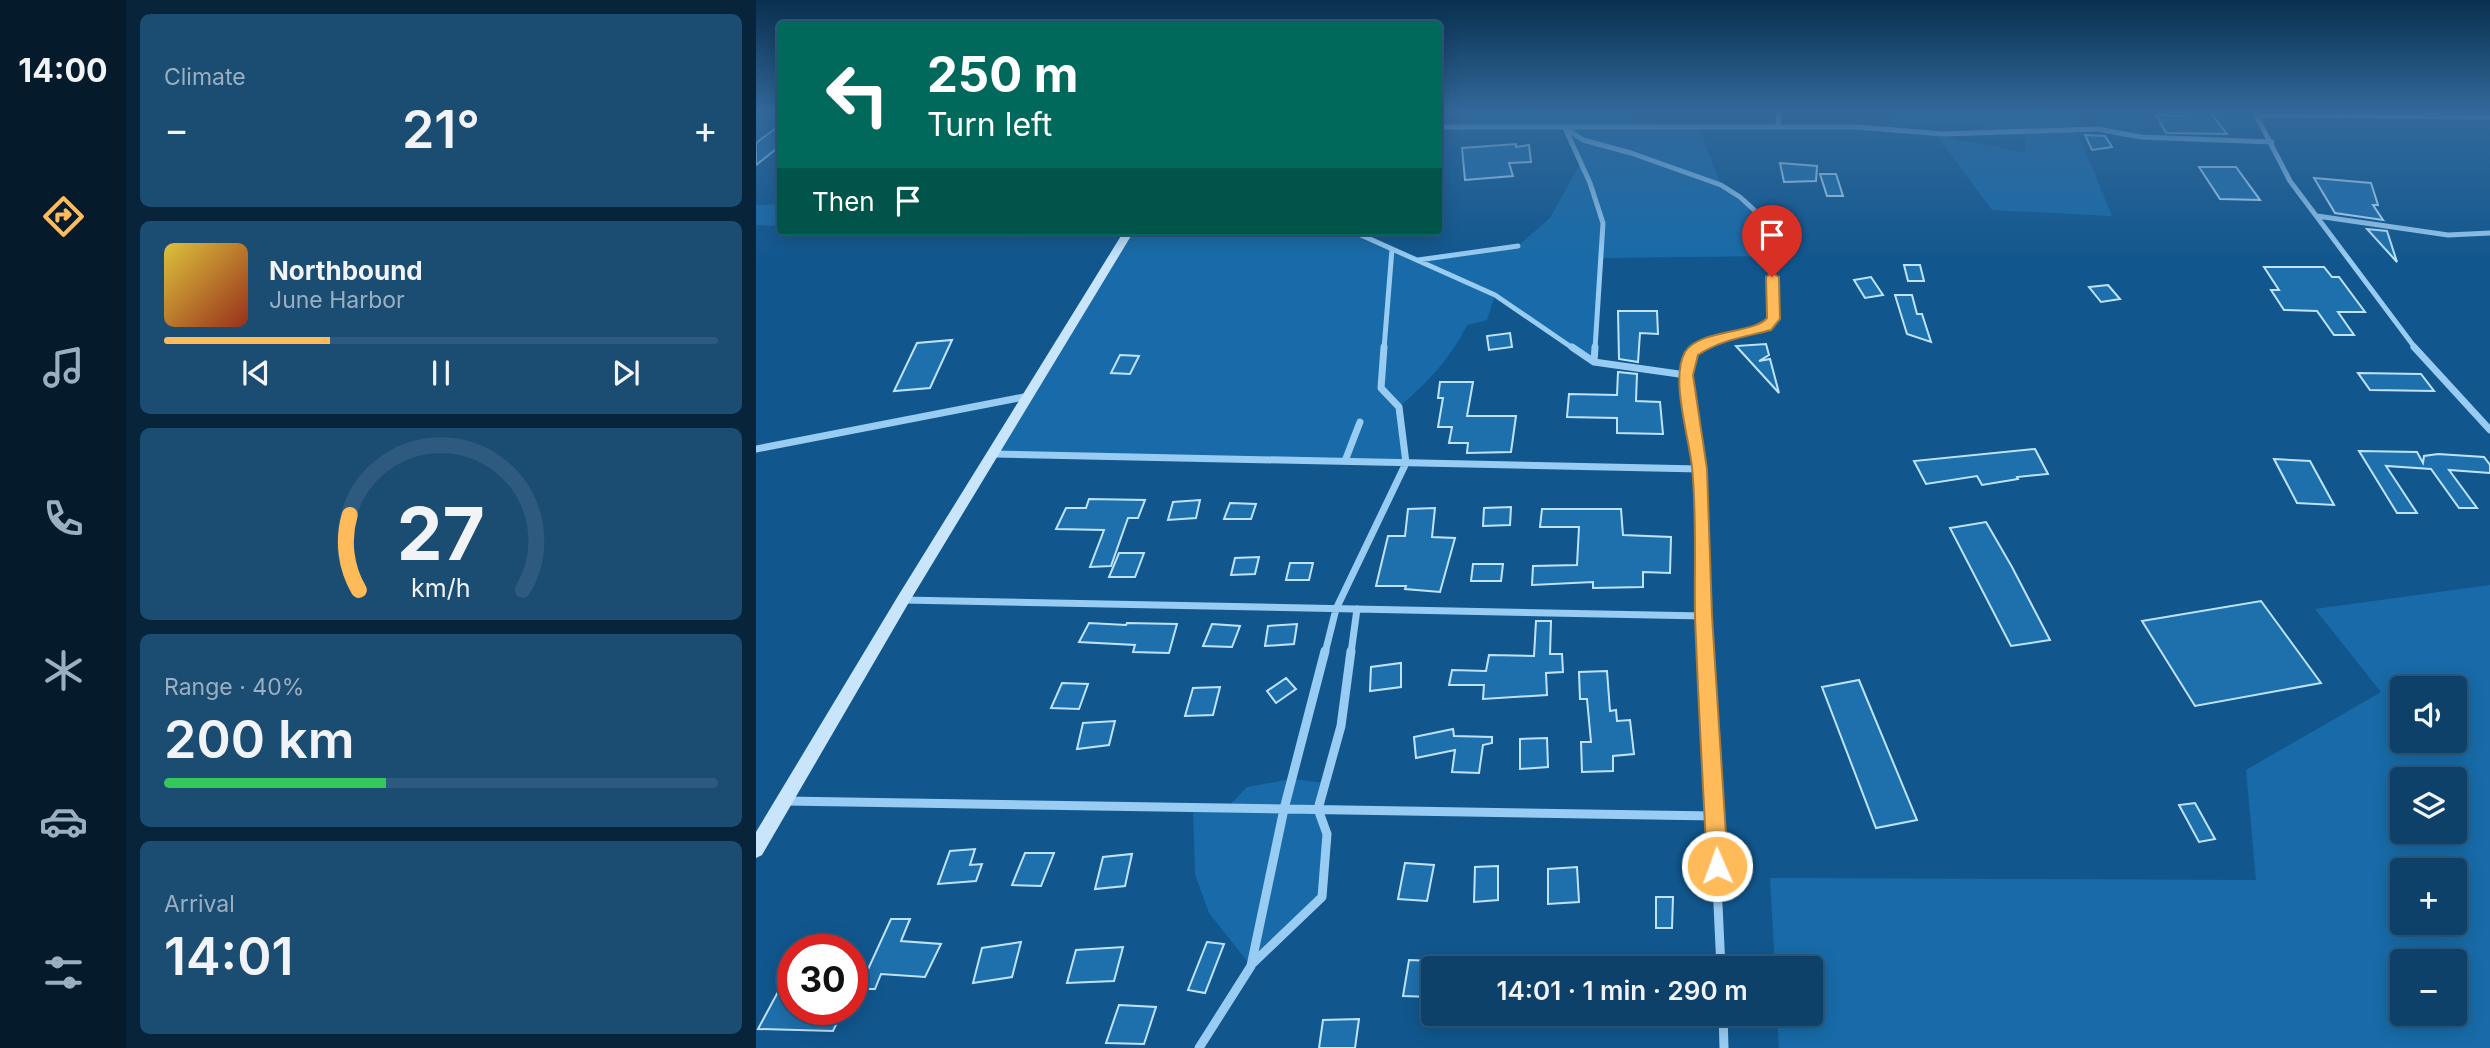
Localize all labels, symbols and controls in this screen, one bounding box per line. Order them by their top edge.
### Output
text: 250 m [927,45,1079,104]
icon: left [812,49,903,140]
text: 14:00 [18,51,108,90]
text: Climate [164,63,246,91]
text: 21° [402,98,480,161]
text: Turn left [927,105,1052,144]
text: − [164,106,189,152]
text: + [693,106,718,152]
icon: arrive [889,182,927,220]
text: Then [812,186,875,217]
icon: directions [39,192,88,241]
pin [1742,205,1802,277]
icon: arrive [1753,216,1791,254]
text: Northbound [269,255,423,286]
text: June Harbor [269,286,405,314]
icon: music [39,343,88,392]
icon: previous [237,354,275,392]
icon: pause [422,354,460,392]
icon: next [607,354,645,392]
text: 27 [397,489,485,578]
icon: phone [39,494,88,543]
text: km/h [411,573,471,603]
icon: climate [39,646,88,695]
text: Range · 40% [164,673,304,701]
map controls [2390,676,2467,1026]
button: sound [2390,676,2467,753]
text: 200 km [164,708,355,771]
button: layers [2390,767,2467,844]
icon: car [39,797,88,846]
position arrow [1680,829,1754,903]
button: + [2390,858,2467,935]
text: Arrival [164,890,235,918]
text: 14:01 [164,925,294,988]
speed limit sign: 30 [777,934,868,1025]
icon: filters [39,948,88,997]
button: − [2390,949,2467,1026]
text: 14:01 · 1 min · 290 m [1496,975,1748,1006]

